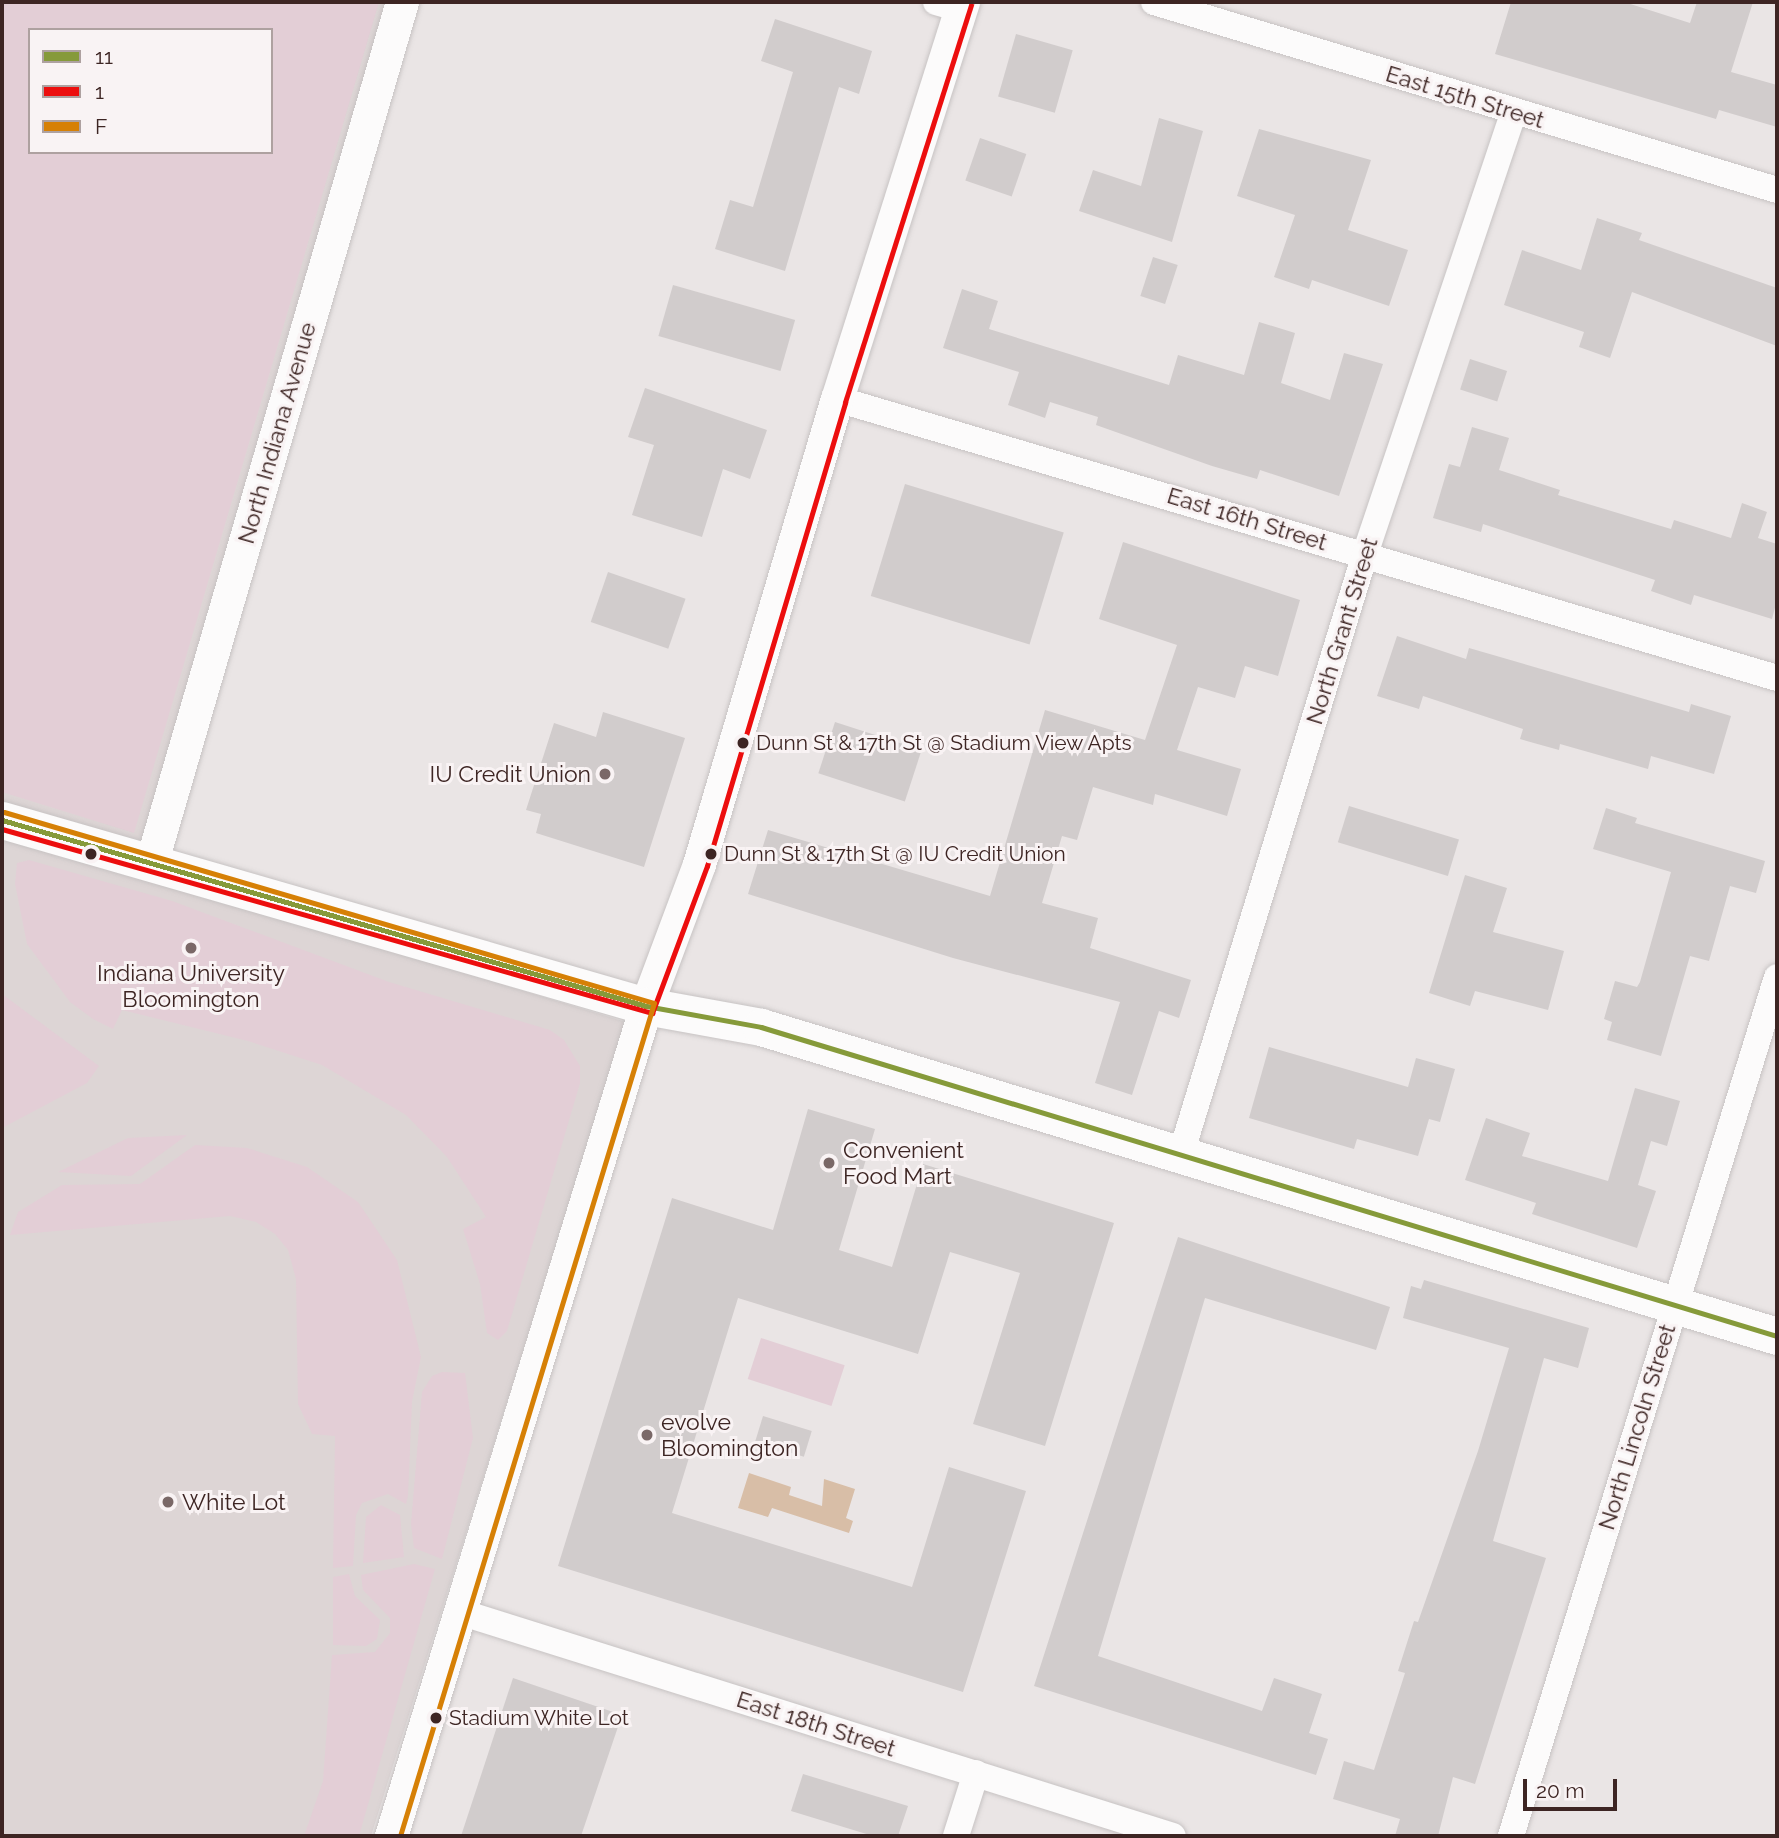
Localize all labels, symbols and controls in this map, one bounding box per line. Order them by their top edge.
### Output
legend [28,28,273,154]
text: 11 [95,44,113,69]
street label: East 15th Street [1382,60,1548,134]
text: 1 [95,79,104,104]
text: F [95,114,107,139]
street label: North Indiana Avenue [232,319,322,547]
street label: East 16th Street [1164,482,1330,556]
street label: North Grant Street [1300,534,1384,728]
place label: Dunn St & 17th St @ Stadium View Apts [756,730,1134,756]
marker: Dunn St & 17th St @ Stadium View Apts [736,736,750,750]
place label: IU Credit Union [429,760,591,788]
marker: IU Credit Union [597,766,613,782]
place label: Dunn St & 17th St @ IU Credit Union [724,841,1066,867]
unlabelled marker [84,847,98,861]
marker: Dunn St & 17th St @ IU Credit Union [704,847,718,861]
marker: Indiana University Bloomington [183,940,199,956]
place label: Indiana University Bloomington [97,959,285,1013]
place label: Convenient Food Mart [843,1136,964,1190]
marker: Convenient Food Mart [821,1155,837,1171]
street label: North Lincoln Street [1593,1321,1681,1533]
place label: evolve Bloomington [661,1408,798,1462]
marker: evolve Bloomington [639,1427,655,1443]
place label: White Lot [182,1488,286,1516]
marker: White Lot [160,1494,176,1510]
street label: East 18th Street [733,1685,899,1763]
place label: Stadium White Lot [449,1705,630,1731]
marker: Stadium White Lot [429,1711,443,1725]
scale bar [1527,1764,1622,1808]
text: 20 m [1536,1778,1584,1803]

